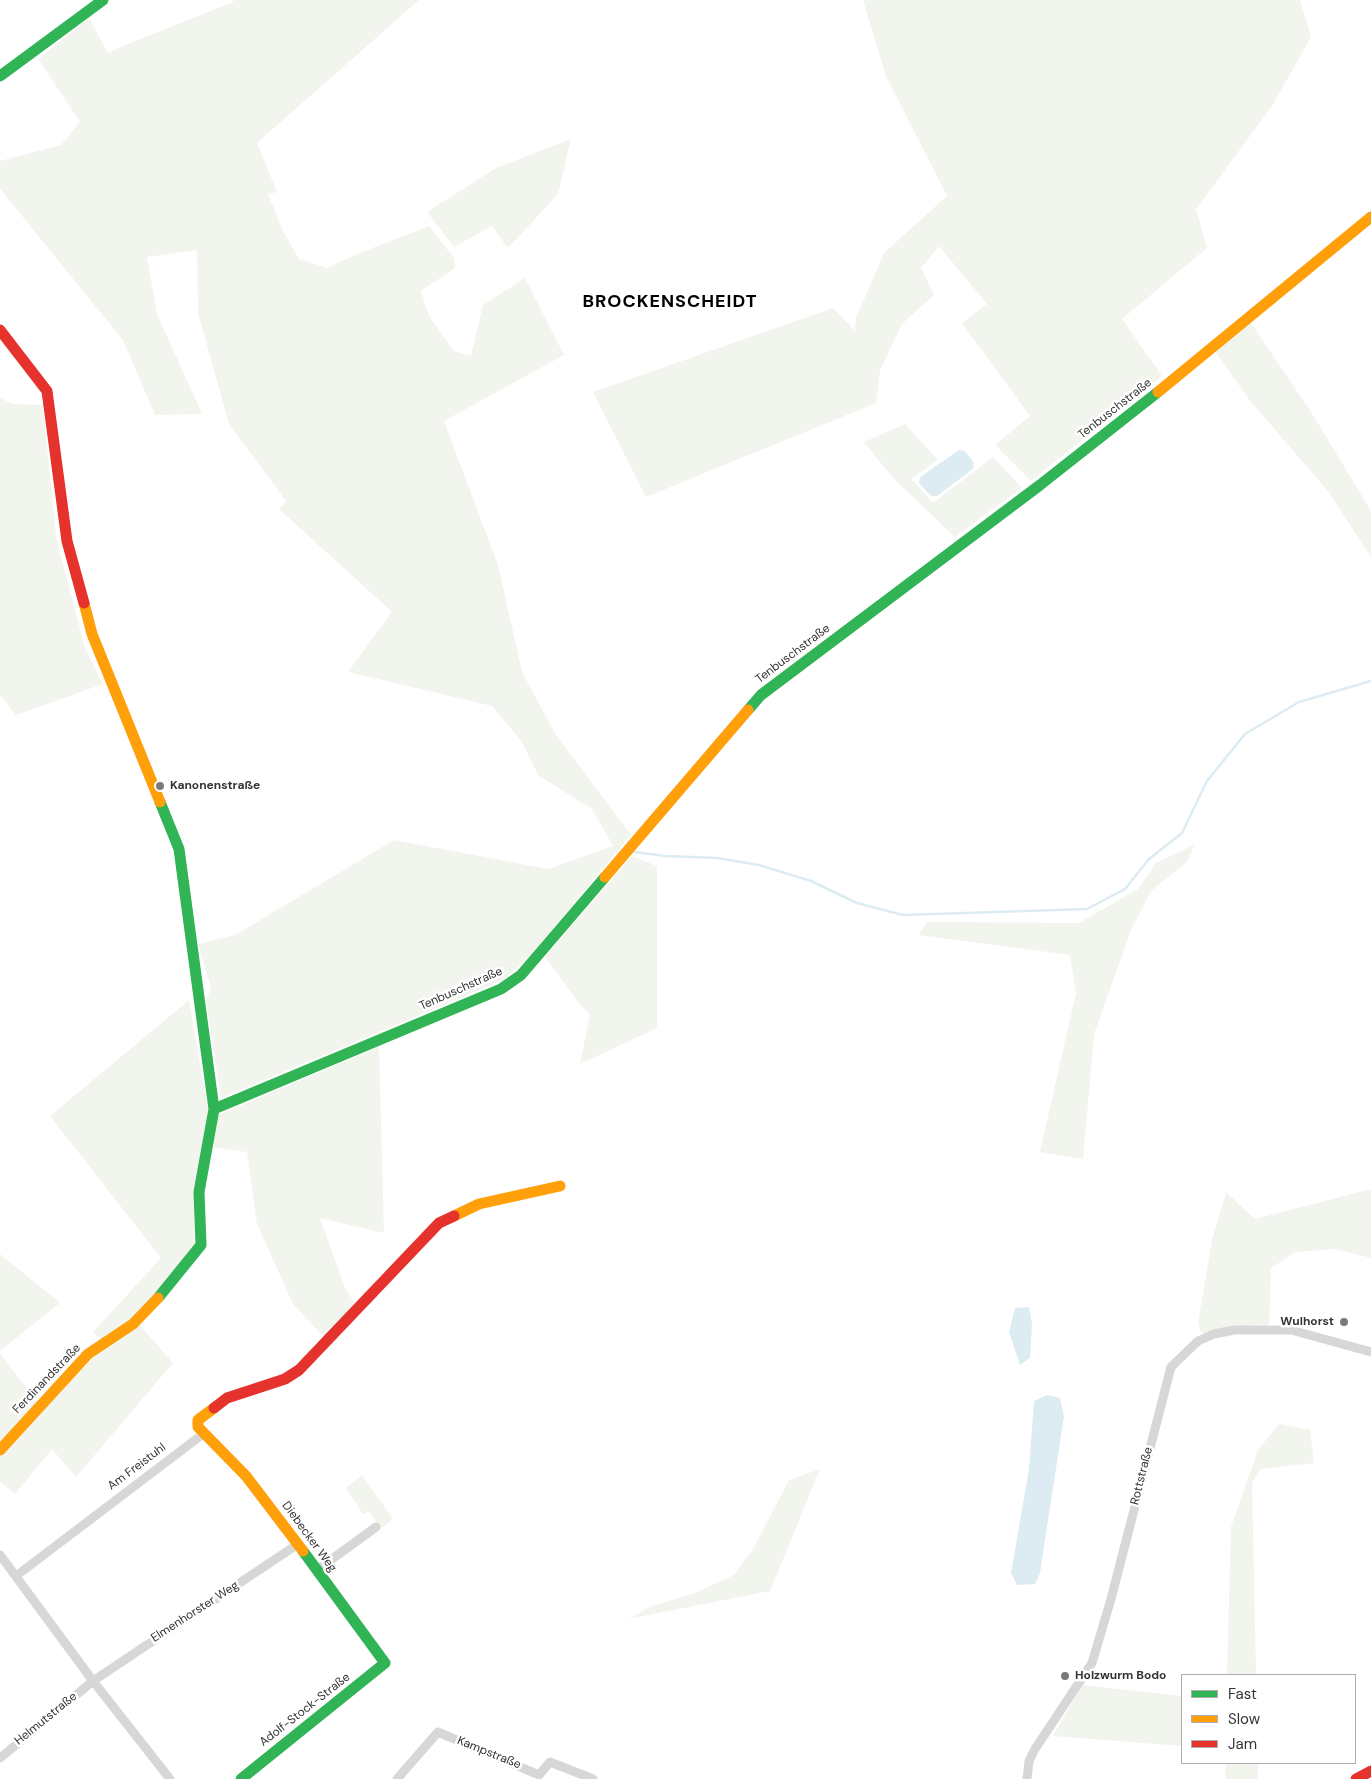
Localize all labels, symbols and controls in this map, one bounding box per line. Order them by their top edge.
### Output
district label: BROCKENSCHEIDT [581,291,759,313]
street label: Tenbuschstraße [1075,376,1155,442]
street label: Tenbuschstraße [753,621,833,687]
place label: Kanonenstraße [170,779,260,793]
marker: Kanonenstraße [154,780,166,792]
street label: Tenbuschstraße [417,964,505,1014]
place label: Wulhorst [1280,1315,1334,1329]
marker: Wulhorst [1338,1316,1350,1328]
street label: Ferdinandstraße [10,1341,84,1417]
street label: Am Freistuhl [105,1440,169,1494]
street label: Rottstraße [1128,1446,1156,1506]
street label: Diebecker Weg [279,1499,339,1575]
street label: Elmenhorster Weg [149,1578,241,1646]
place label: Holzwurm Bodo [1075,1669,1166,1683]
street label: Adolf-Stock-Straße [257,1670,353,1750]
marker: Holzwurm Bodo [1059,1670,1071,1682]
legend [1181,1674,1356,1764]
text: Fast [1228,1684,1257,1704]
street label: Helmutstraße [12,1690,80,1748]
text: Slow [1228,1709,1260,1729]
street label: Kampstraße [455,1734,523,1772]
text: Jam [1228,1734,1257,1754]

